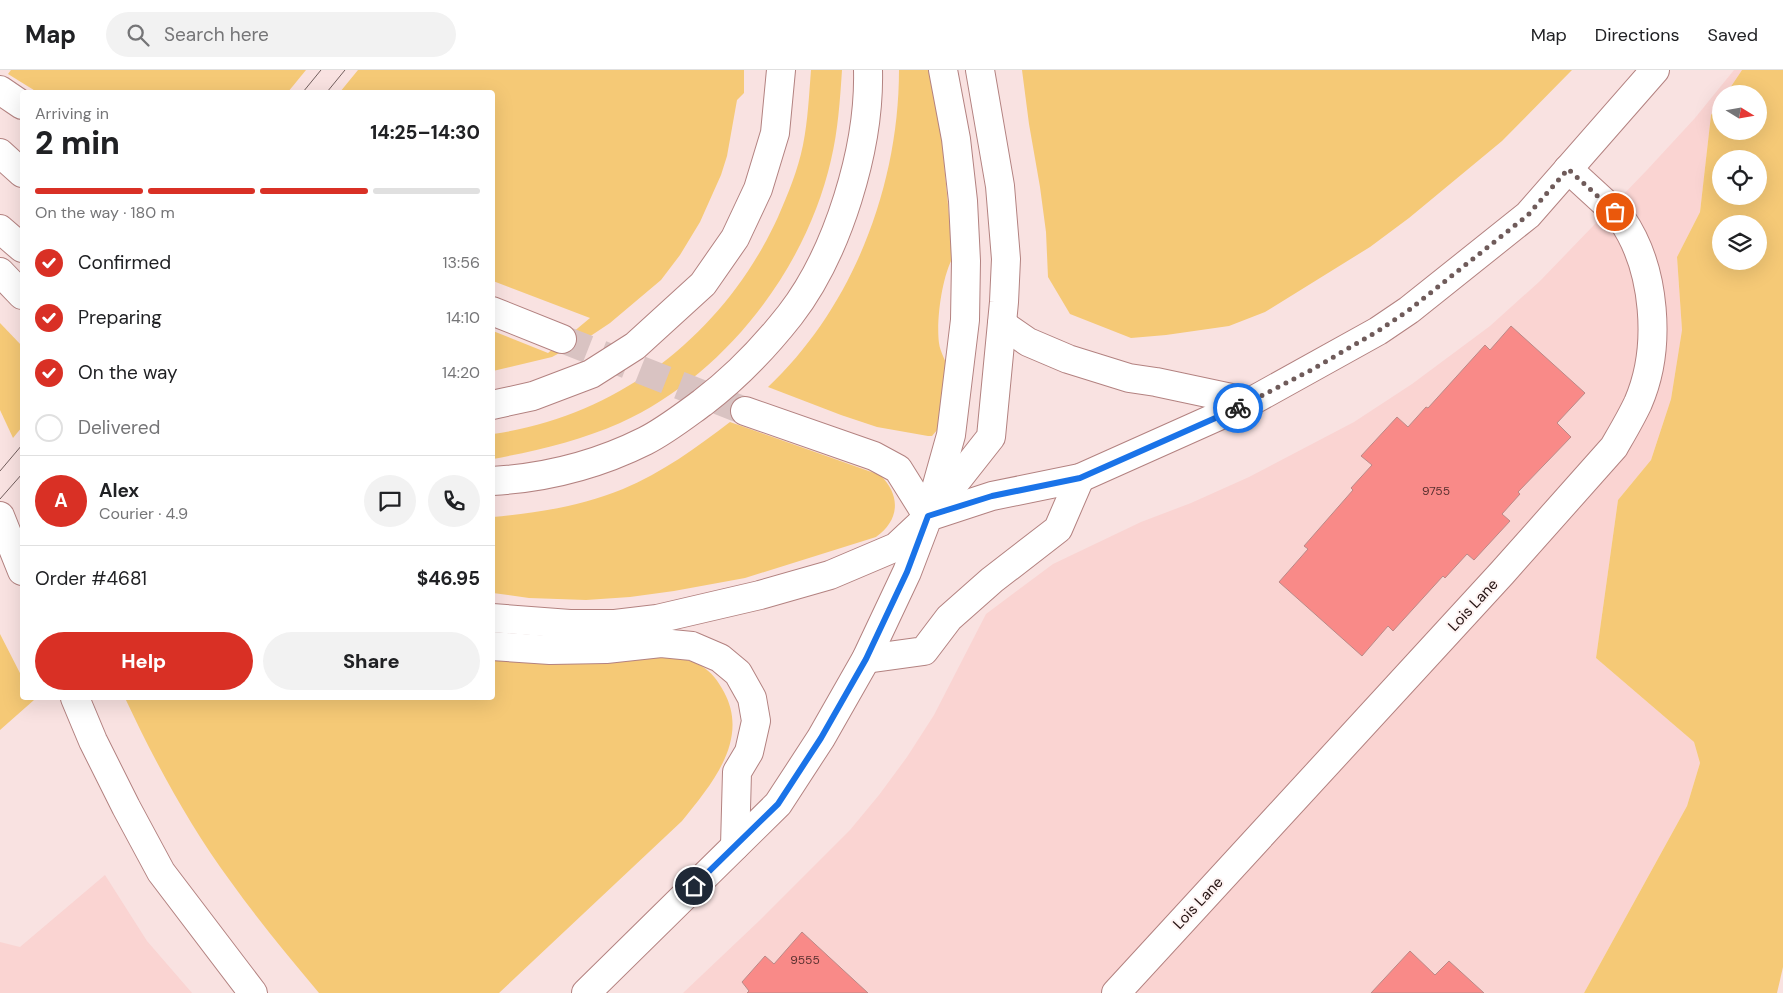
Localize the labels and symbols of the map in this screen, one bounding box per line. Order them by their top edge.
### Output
north arrow [1712,85,1768,140]
pin [1594,191,1636,233]
courier [1213,383,1263,433]
house number: 9755 [1422,483,1450,499]
street label: Lois Lane [1444,574,1502,636]
pin [673,865,715,907]
street label: Lois Lane [1169,872,1227,934]
house number: 9555 [790,952,820,968]

